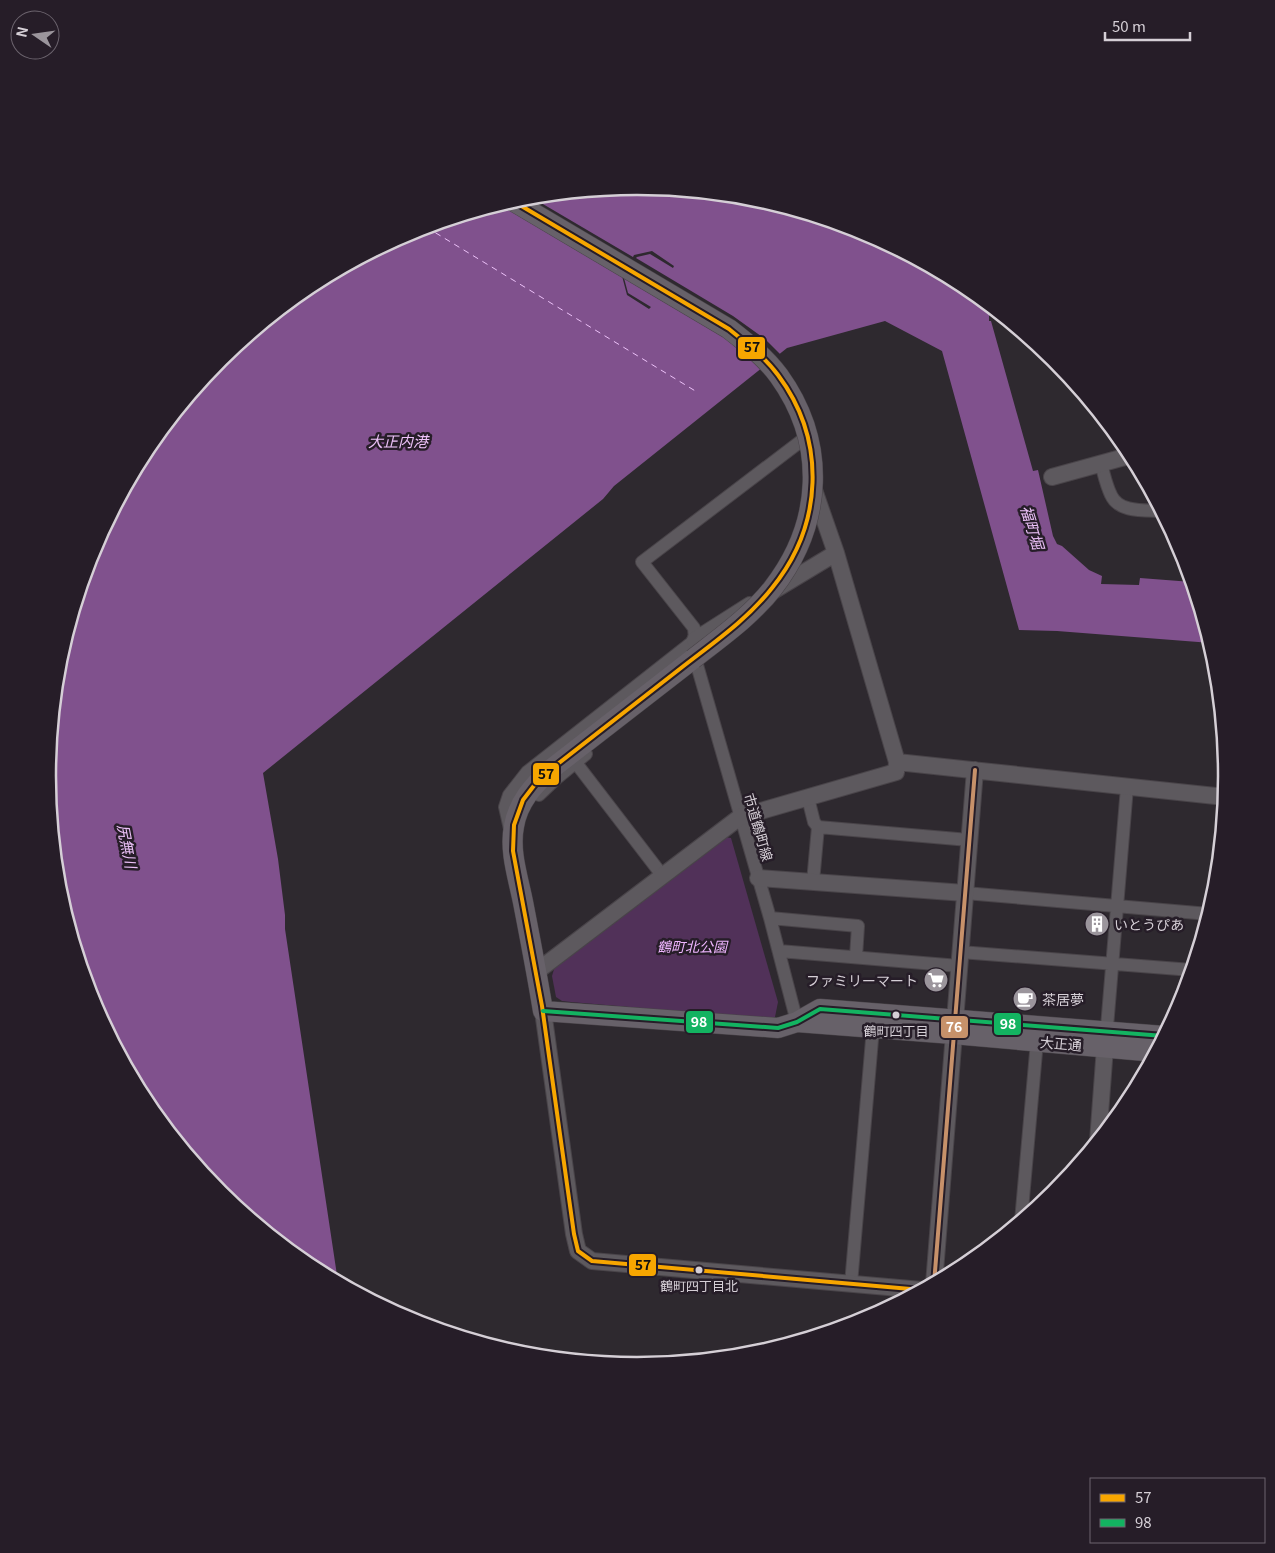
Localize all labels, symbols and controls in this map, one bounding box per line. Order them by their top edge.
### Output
north arrow [10,10,60,60]
scale bar [1105,10,1190,42]
text: 50 m [1112,15,1146,36]
text: N [10,24,32,39]
line badge: 57 [737,336,766,360]
text: 57 [744,336,760,356]
water label: 大正内港 [368,430,430,451]
water label: 福町堀 [1016,502,1050,553]
line badge: 57 [532,762,560,786]
text: 57 [538,763,554,783]
street label: 市道鶴町線 [740,791,778,863]
water label: 尻無川 [113,822,143,872]
building icon: いとうぴあ [1084,911,1110,937]
place label: いとうぴあ [1114,914,1184,934]
park label: 鶴町北公園 [657,936,729,956]
supermarket icon: ファミリーマート [923,967,949,993]
place label: ファミリーマート [806,970,918,990]
cafe icon: 茶居夢 [1012,986,1038,1012]
place label: 茶居夢 [1042,989,1084,1009]
line badge: 98 [685,1010,714,1034]
marker: 鶴町四丁目 [891,1010,901,1020]
text: 98 [691,1011,707,1031]
line badge: 98 [993,1012,1022,1036]
text: 98 [1000,1013,1016,1033]
line badge: 76 [940,1015,969,1039]
text: 76 [946,1016,962,1036]
place label: 鶴町四丁目 [863,1021,929,1040]
street label: 大正通 [1039,1031,1083,1055]
line badge: 57 [628,1253,657,1277]
text: 57 [635,1254,651,1274]
marker: 鶴町四丁目北 [694,1265,704,1275]
place label: 鶴町四丁目北 [660,1276,738,1295]
legend [1090,1478,1265,1543]
text: 57 [1135,1486,1152,1507]
text: 98 [1135,1511,1152,1532]

